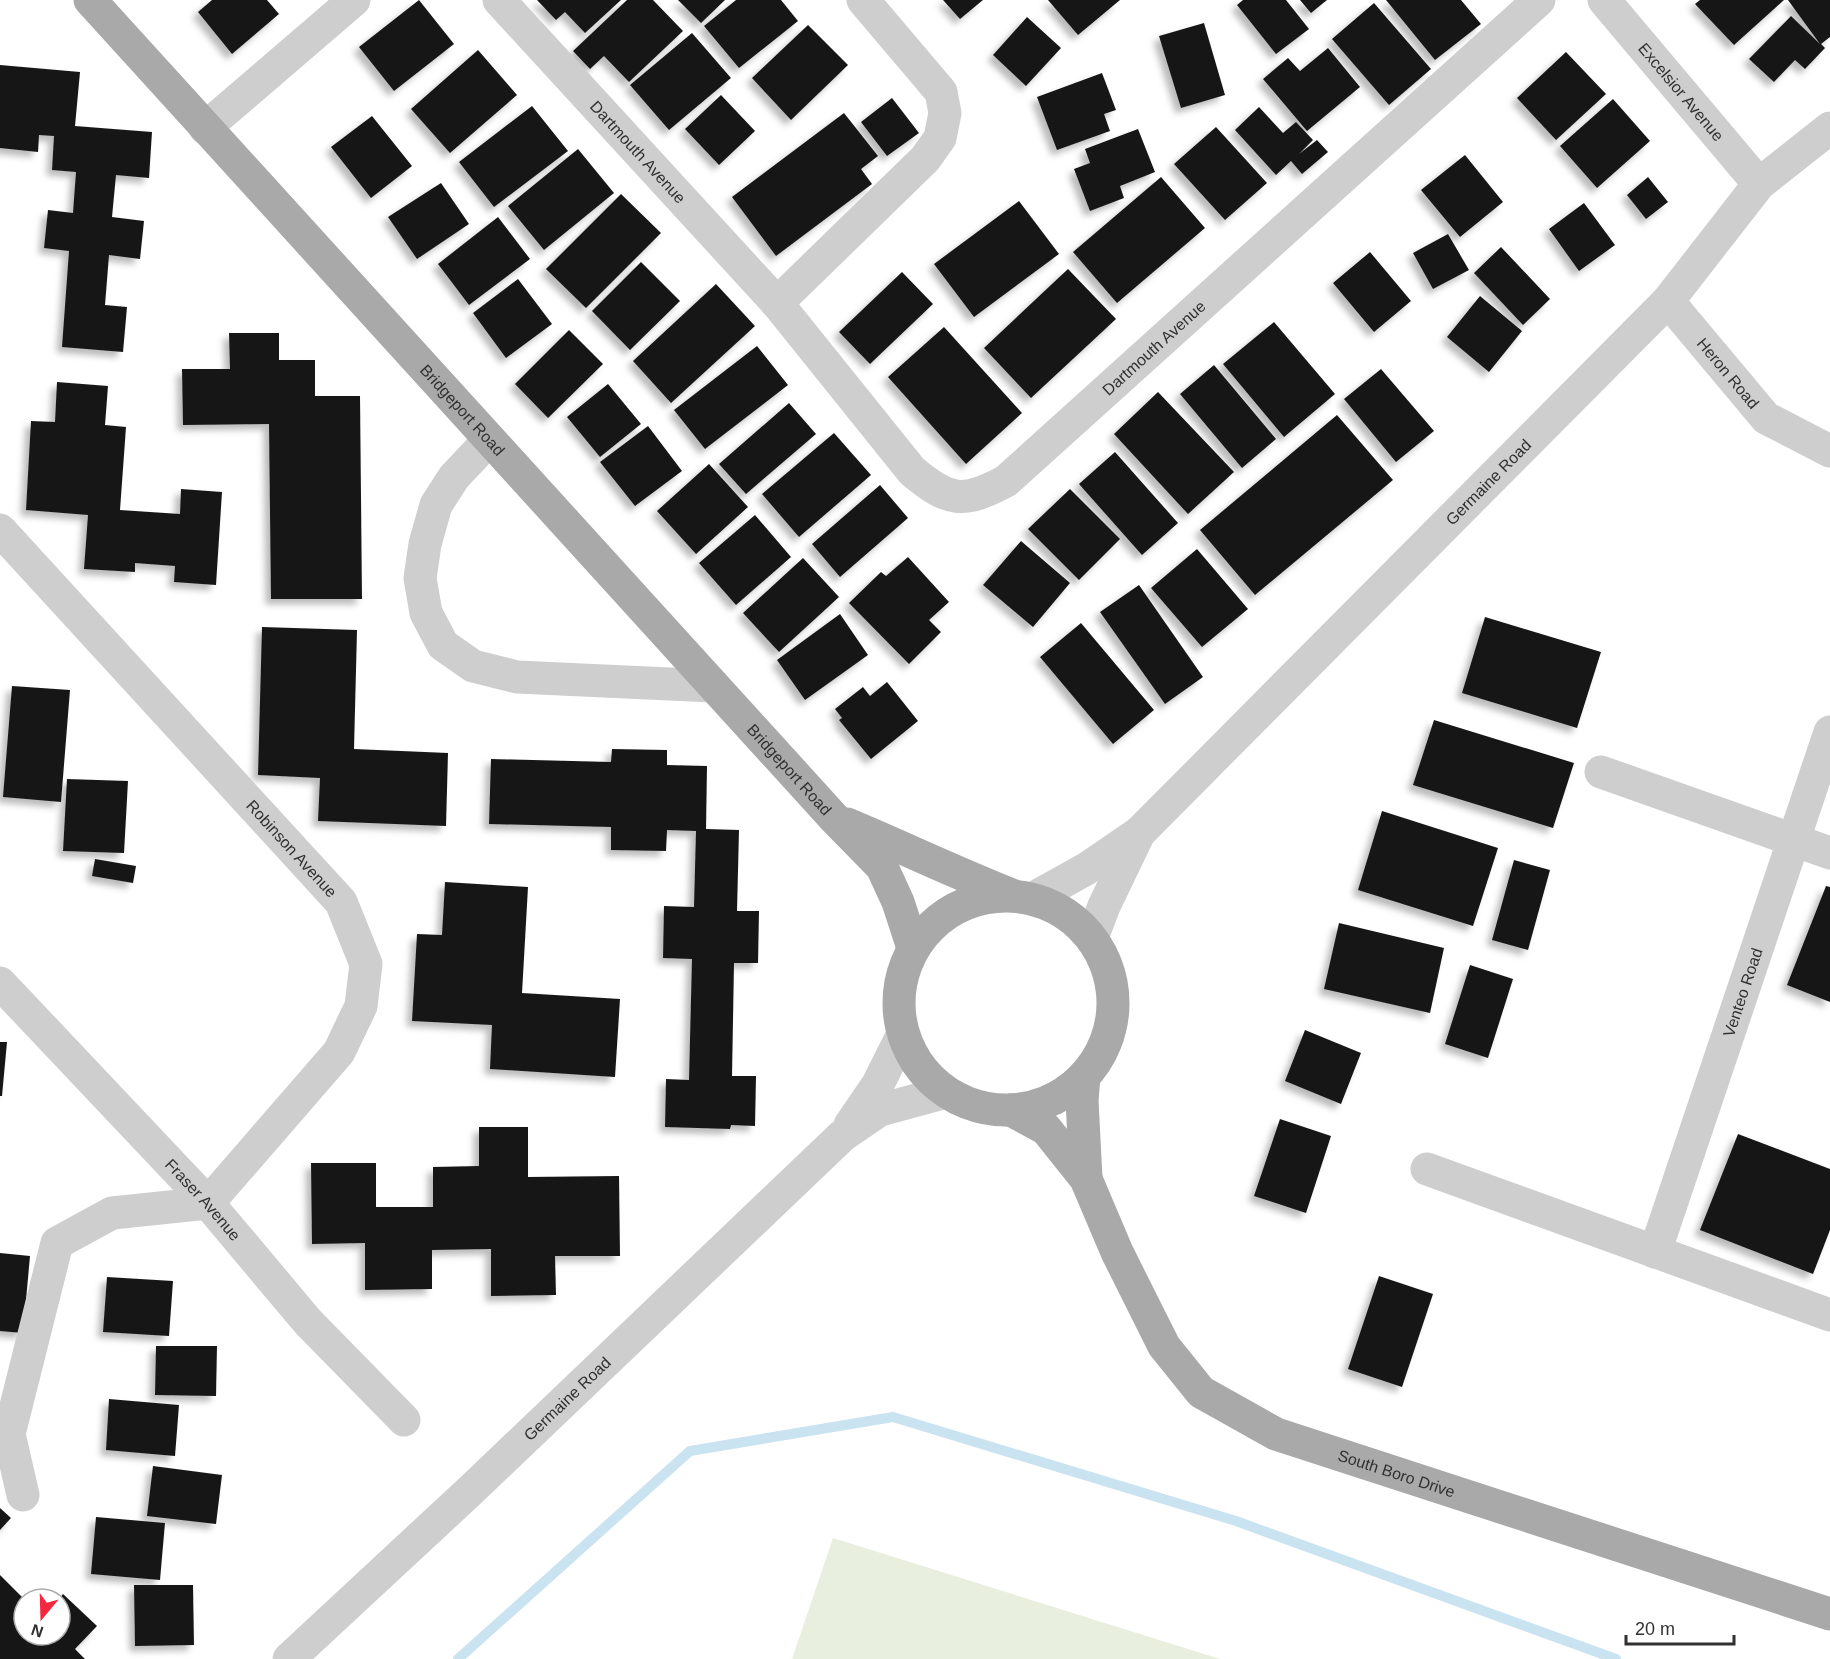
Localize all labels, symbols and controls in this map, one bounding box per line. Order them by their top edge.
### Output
street label: Excelsior Avenue [1635,40,1727,144]
street label: Dartmouth Avenue [587,98,689,207]
street label: Dartmouth Avenue [1099,297,1209,399]
street label: Heron Road [1694,335,1762,412]
street label: Bridgeport Road [417,361,508,459]
street label: Germaine Road [1443,436,1534,528]
street label: Bridgeport Road [744,721,835,819]
street label: Robinson Avenue [243,797,340,901]
street label: Venteo Road [1720,946,1766,1039]
street label: Fraser Avenue [162,1156,244,1244]
street label: Germaine Road [521,1354,614,1444]
street label: South Boro Drive [1336,1447,1457,1501]
north arrow [12,1587,72,1647]
scale bar [1626,1608,1734,1646]
text: 20 m [1635,1619,1675,1639]
text: N [29,1621,46,1641]

